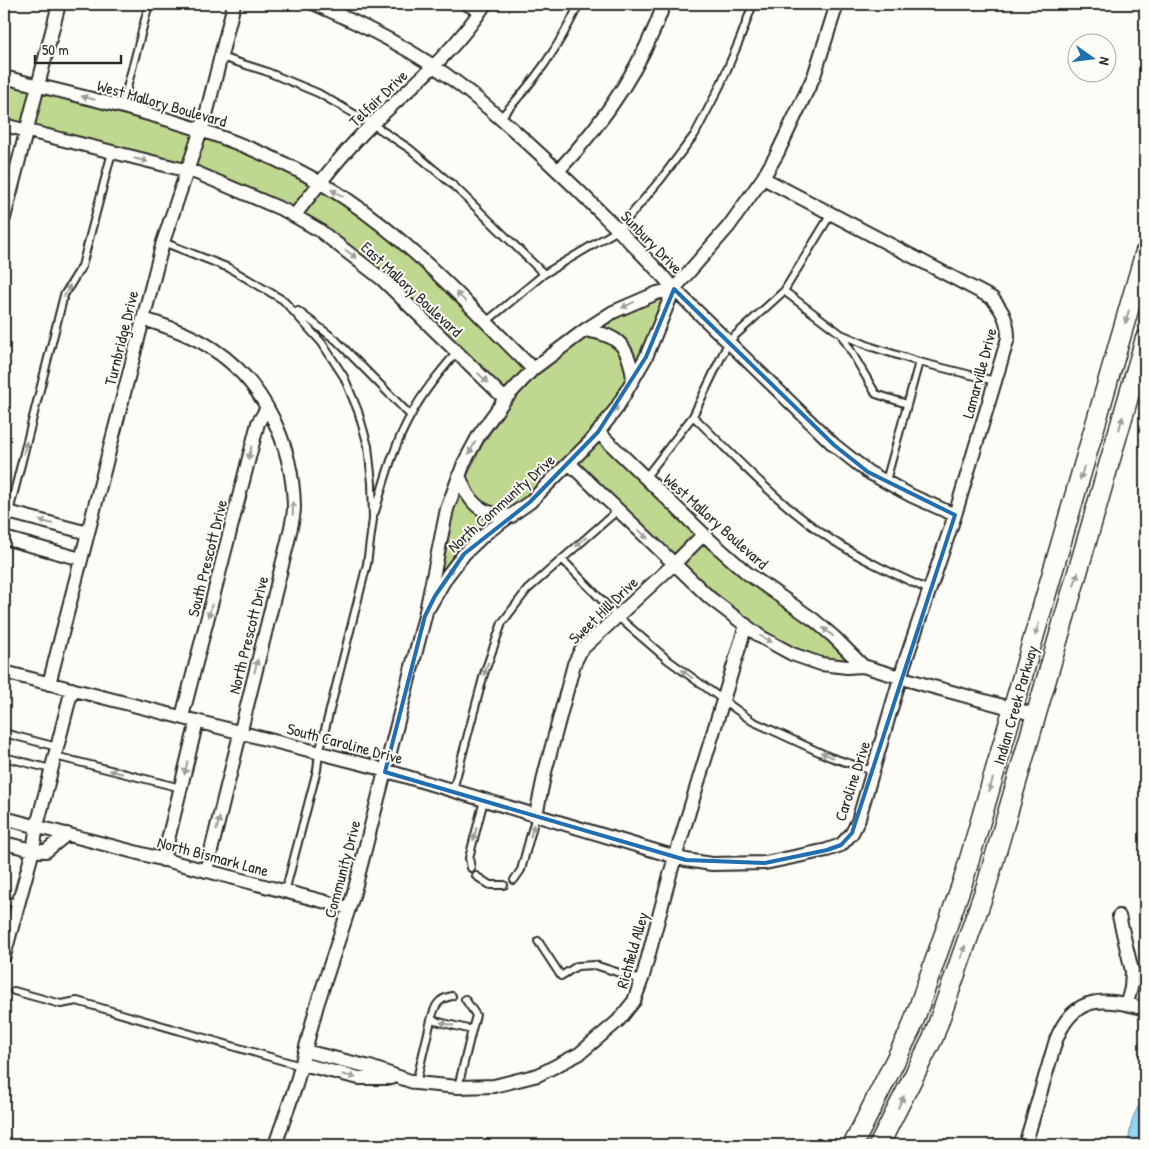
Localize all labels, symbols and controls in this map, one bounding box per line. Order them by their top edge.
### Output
scale bar [35,32,121,64]
north arrow [1066,32,1116,82]
text: 50 m [42,39,69,60]
text: N [1095,55,1115,68]
street label: Telfair Drive [344,64,413,132]
street label: West Mallory Boulevard [95,74,229,132]
one-way arrow [81,94,96,102]
one-way arrow [134,156,149,164]
one-way arrow [330,188,343,197]
street label: Sunbury Drive [616,205,688,279]
street label: East Mallory Boulevard [357,236,467,342]
one-way arrow [345,249,358,260]
one-way arrow [63,284,71,298]
street label: Turnbridge Drive [99,288,144,388]
one-way arrow [455,292,467,304]
one-way arrow [621,301,635,309]
one-way arrow [1122,310,1130,325]
street label: Lamarville Drive [956,325,1002,421]
one-way arrow [476,372,488,384]
one-way arrow [609,404,619,418]
one-way arrow [1118,415,1126,430]
one-way arrow [21,440,29,455]
one-way arrow [468,441,476,455]
one-way arrow [246,446,254,461]
street label: North Community Drive [443,448,560,557]
one-way arrow [1077,466,1085,481]
street label: West Mallory Boulevard [659,468,773,574]
street label: South Prescott Drive [182,497,232,619]
one-way arrow [290,499,298,515]
one-way arrow [38,518,53,526]
one-way arrow [636,528,648,540]
one-way arrow [575,537,588,548]
one-way arrow [444,567,454,580]
street label: Sweet Hill Drive [564,571,643,649]
one-way arrow [1072,571,1080,586]
street label: North Prescott Drive [223,573,273,696]
one-way arrow [206,603,214,618]
one-way arrow [1032,622,1040,637]
one-way arrow [822,627,835,638]
one-way arrow [759,635,772,644]
street label: Indian Creek Parkway [987,643,1043,767]
one-way arrow [253,658,261,673]
one-way arrow [482,662,490,677]
one-way arrow [681,669,694,680]
street label: South Caroline Drive [285,717,406,769]
street label: Caroline Drive [829,738,875,824]
one-way arrow [820,751,834,759]
one-way arrow [181,761,189,776]
one-way arrow [109,768,124,776]
one-way arrow [987,778,995,793]
one-way arrow [214,816,222,831]
street label: Community Drive [318,817,366,920]
one-way arrow [528,824,536,839]
one-way arrow [471,826,479,841]
street label: North Bismark Lane [155,831,272,882]
street label: Richfield Alley [611,909,653,991]
one-way arrow [959,944,967,959]
one-way arrow [440,1020,455,1028]
one-way arrow [341,1072,356,1080]
one-way arrow [897,1095,905,1109]

